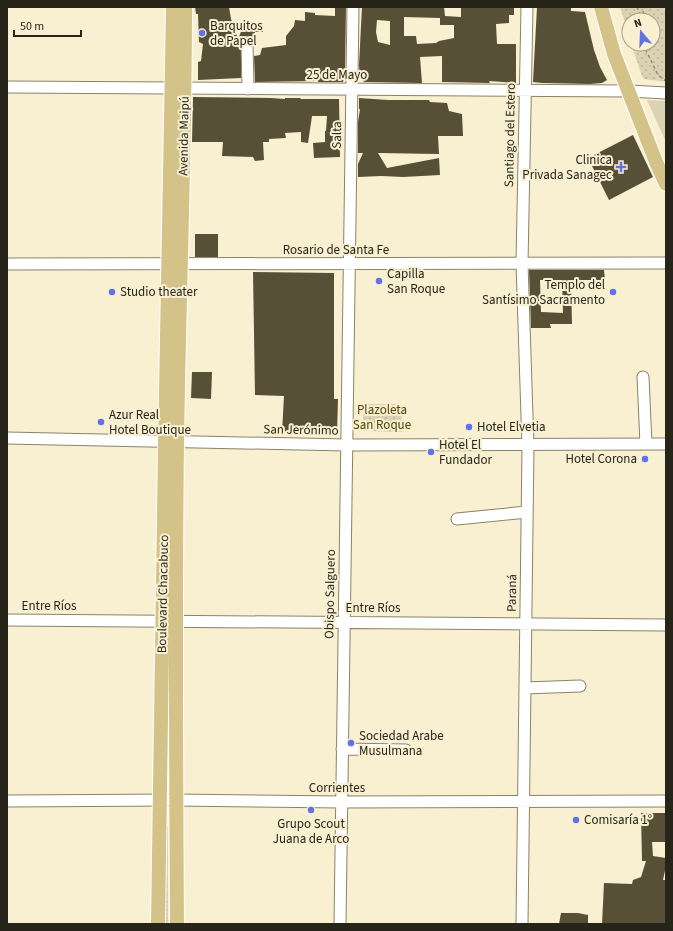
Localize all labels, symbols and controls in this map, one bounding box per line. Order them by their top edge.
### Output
scale bar [14,12,81,38]
north arrow [621,12,661,52]
text: N [632,15,644,31]
place label: Barquitos de Papel [210,17,263,50]
text: 50 m [20,18,44,35]
marker: Barquitos de Papel [197,28,207,38]
street label: 25 de Mayo [307,66,367,84]
street label: Santiago del Estero [500,83,520,187]
street label: Avenida Maipú [174,96,194,176]
street label: Salta [328,121,346,149]
place label: Clinica Privada Sanagec [522,151,612,184]
marker: Clinica Privada Sanagec [615,161,627,173]
street label: Rosario de Santa Fe [283,241,389,259]
place label: Capilla San Roque [387,265,445,298]
marker: Capilla San Roque [374,276,384,286]
place label: Templo del Santísimo Sacramento [482,276,605,309]
place label: Studio theater [120,283,198,301]
marker: Studio theater [107,287,117,297]
marker: Templo del Santísimo Sacramento [608,287,618,297]
park label: Plazoleta San Roque [353,401,411,434]
place label: Azur Real Hotel Boutique [109,406,191,439]
marker: Azur Real Hotel Boutique [96,417,106,427]
place label: Hotel Elvetia [477,418,546,436]
street label: San Jerónimo [263,420,339,440]
marker: Hotel Elvetia [464,422,474,432]
place label: Hotel El Fundador [439,436,492,469]
marker: Hotel El Fundador [426,447,436,457]
place label: Hotel Corona [566,450,637,468]
marker: Hotel Corona [640,454,650,464]
street label: Boulevard Chacabuco [153,535,173,653]
street label: Obispo Salguero [320,549,340,639]
street label: Paraná [503,574,521,612]
street label: Entre Ríos [22,597,77,615]
street label: Entre Ríos [346,599,401,617]
place label: Sociedad Arabe Musulmana [359,727,444,760]
marker: Sociedad Arabe Musulmana [346,738,356,748]
street label: Corrientes [309,779,366,797]
marker: Grupo Scout Juana de Arco [306,805,316,815]
place label: Comisaría 1° [584,811,652,829]
place label: Grupo Scout Juana de Arco [273,815,349,848]
marker: Comisaría 1° [571,815,581,825]

